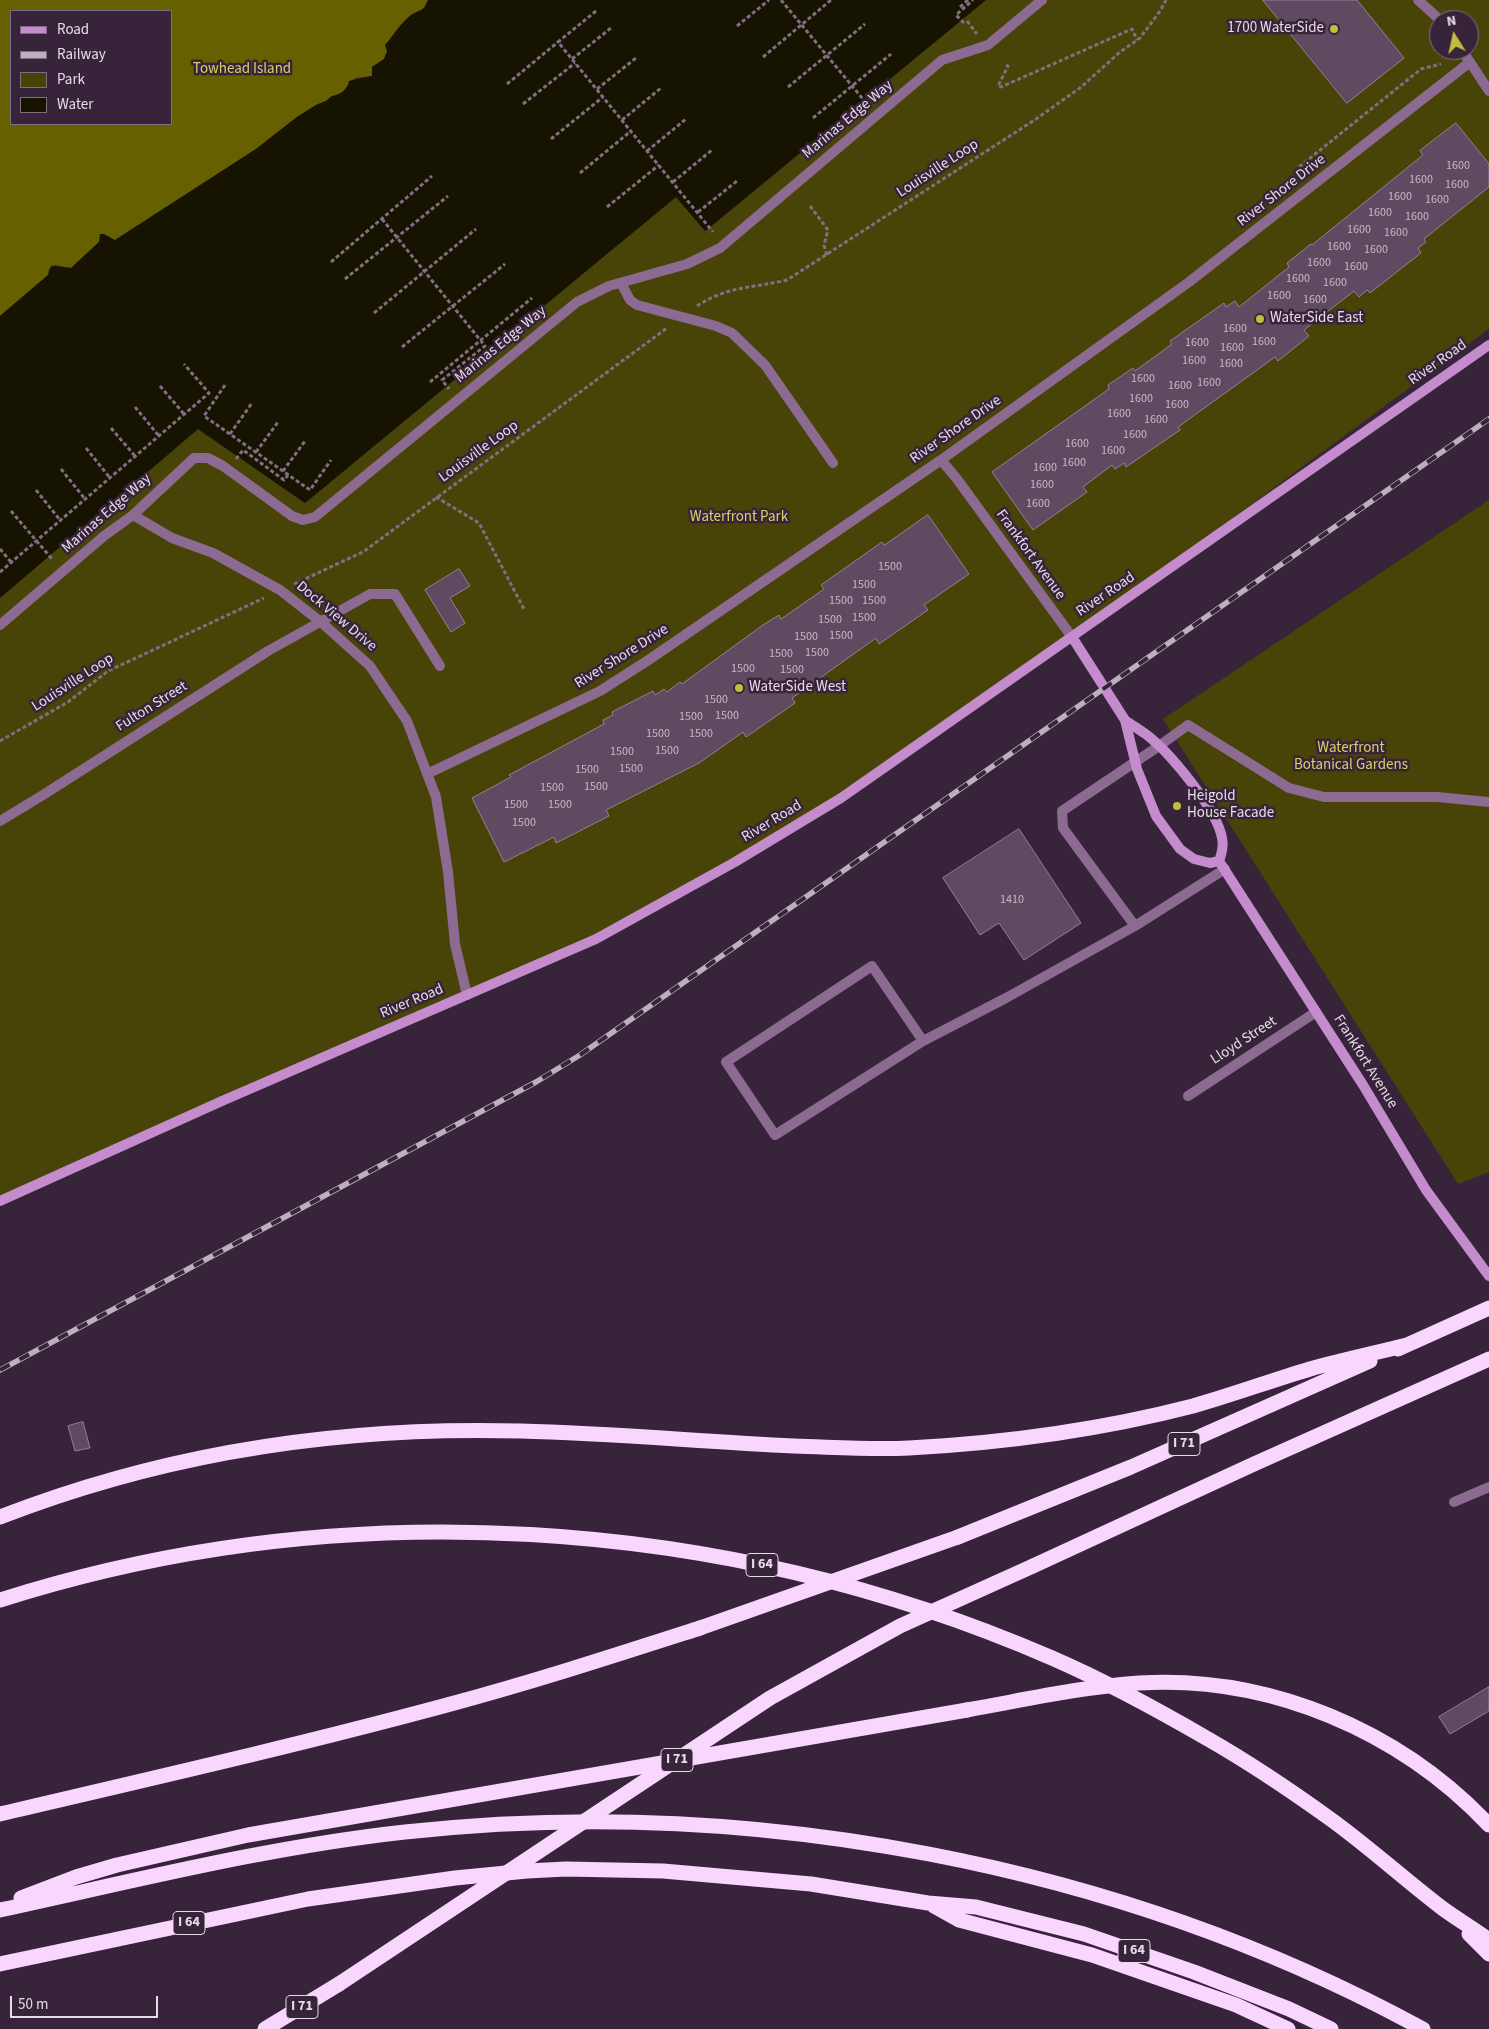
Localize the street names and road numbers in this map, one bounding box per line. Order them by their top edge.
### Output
street label: Marinas Edge Way [799,77,897,163]
street label: Louisville Loop [894,136,982,202]
street label: River Shore Drive [1234,151,1330,231]
street label: Marinas Edge Way [452,303,550,387]
street label: River Road [1405,336,1471,390]
street label: River Shore Drive [907,392,1005,468]
street label: Louisville Loop [436,417,522,487]
street label: Marinas Edge Way [59,470,155,558]
street label: Frankfort Avenue [991,506,1069,604]
street label: River Road [1073,569,1139,621]
street label: Dock View Drive [292,578,380,656]
street label: River Shore Drive [572,621,672,693]
street label: Louisville Loop [29,650,117,716]
street label: Fulton Street [113,678,191,736]
street label: River Road [739,797,805,847]
street label: River Road [378,981,446,1023]
street label: Frankfort Avenue [1329,1012,1401,1112]
street label: Lloyd Street [1208,1013,1280,1069]
road number: I 71 [1168,1432,1200,1456]
road number: I 64 [746,1554,778,1576]
road number: I 71 [661,1748,693,1772]
road number: I 64 [173,1912,205,1935]
road number: I 64 [1118,1940,1150,1962]
road number: I 71 [286,1995,318,2018]

